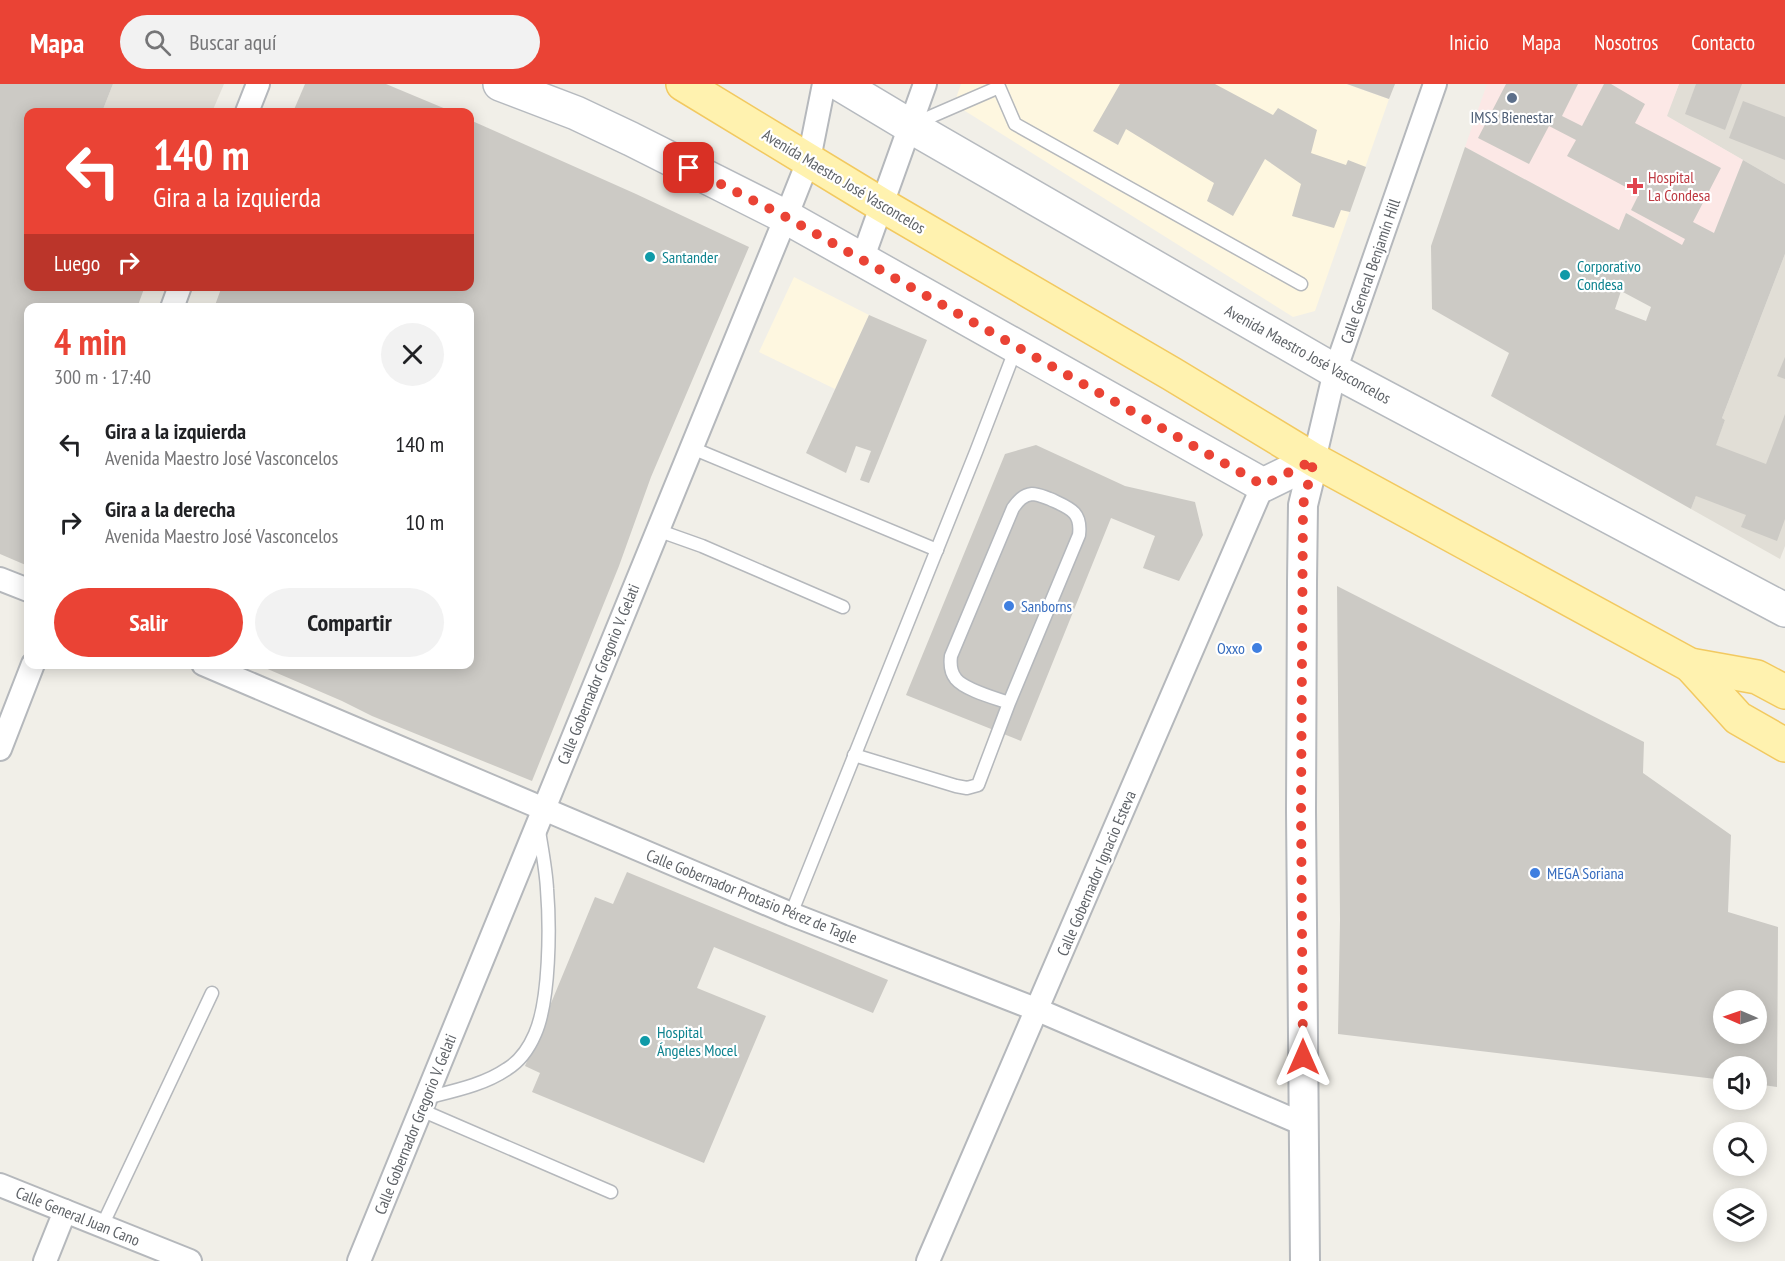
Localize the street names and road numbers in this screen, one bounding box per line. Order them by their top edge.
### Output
street label: Avenida Maestro José Vasconcelos [759,124,929,238]
street label: Calle General Benjamín Hill [1336,196,1404,346]
street label: Avenida Maestro José Vasconcelos [1222,300,1394,408]
street label: Calle Gobernador Gregorio V. Gelati [553,581,643,767]
street label: Calle Gobernador Ignacio Esteva [1052,787,1140,959]
street label: Calle Gobernador Protasio Pérez de Tagle [644,844,860,948]
street label: Calle Gobernador Gregorio V. Gelati [370,1031,460,1217]
street label: Calle General Juan Cano [13,1182,143,1250]

